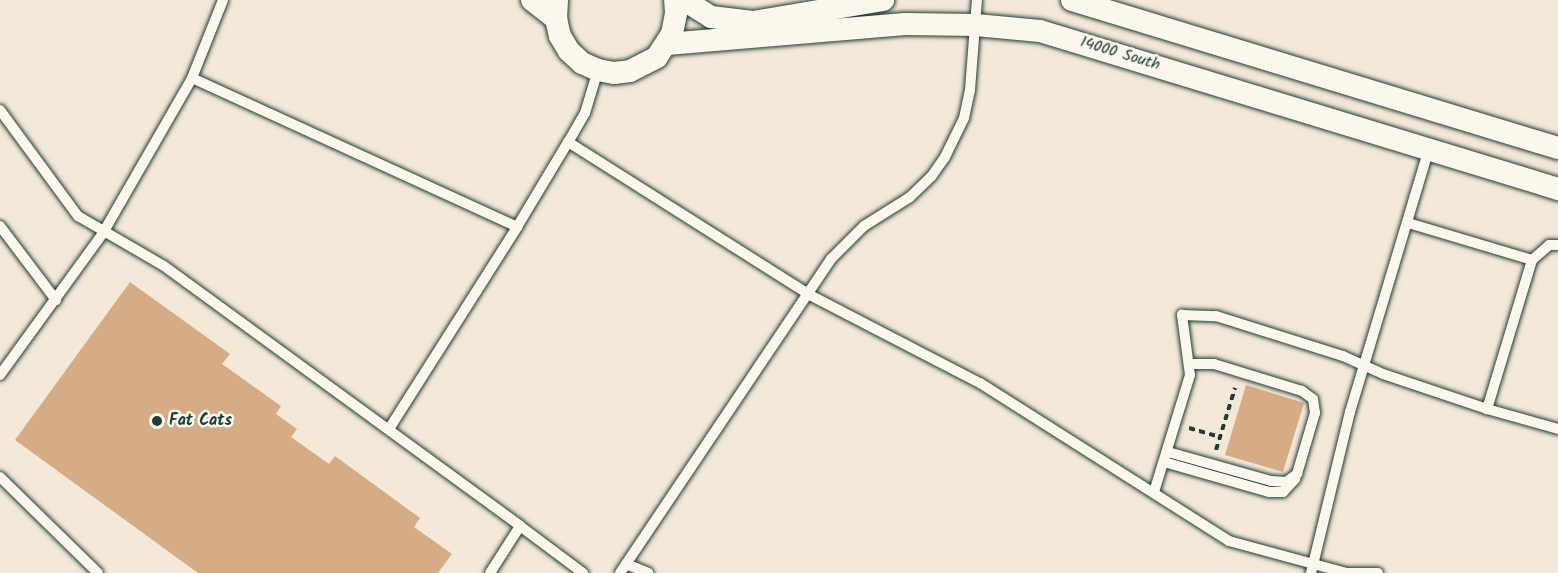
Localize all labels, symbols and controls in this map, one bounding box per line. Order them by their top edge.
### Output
street label: 14000 South [1078,33,1162,75]
place label: Fat Cats [169,411,232,431]
marker: Fat Cats [150,414,164,428]

